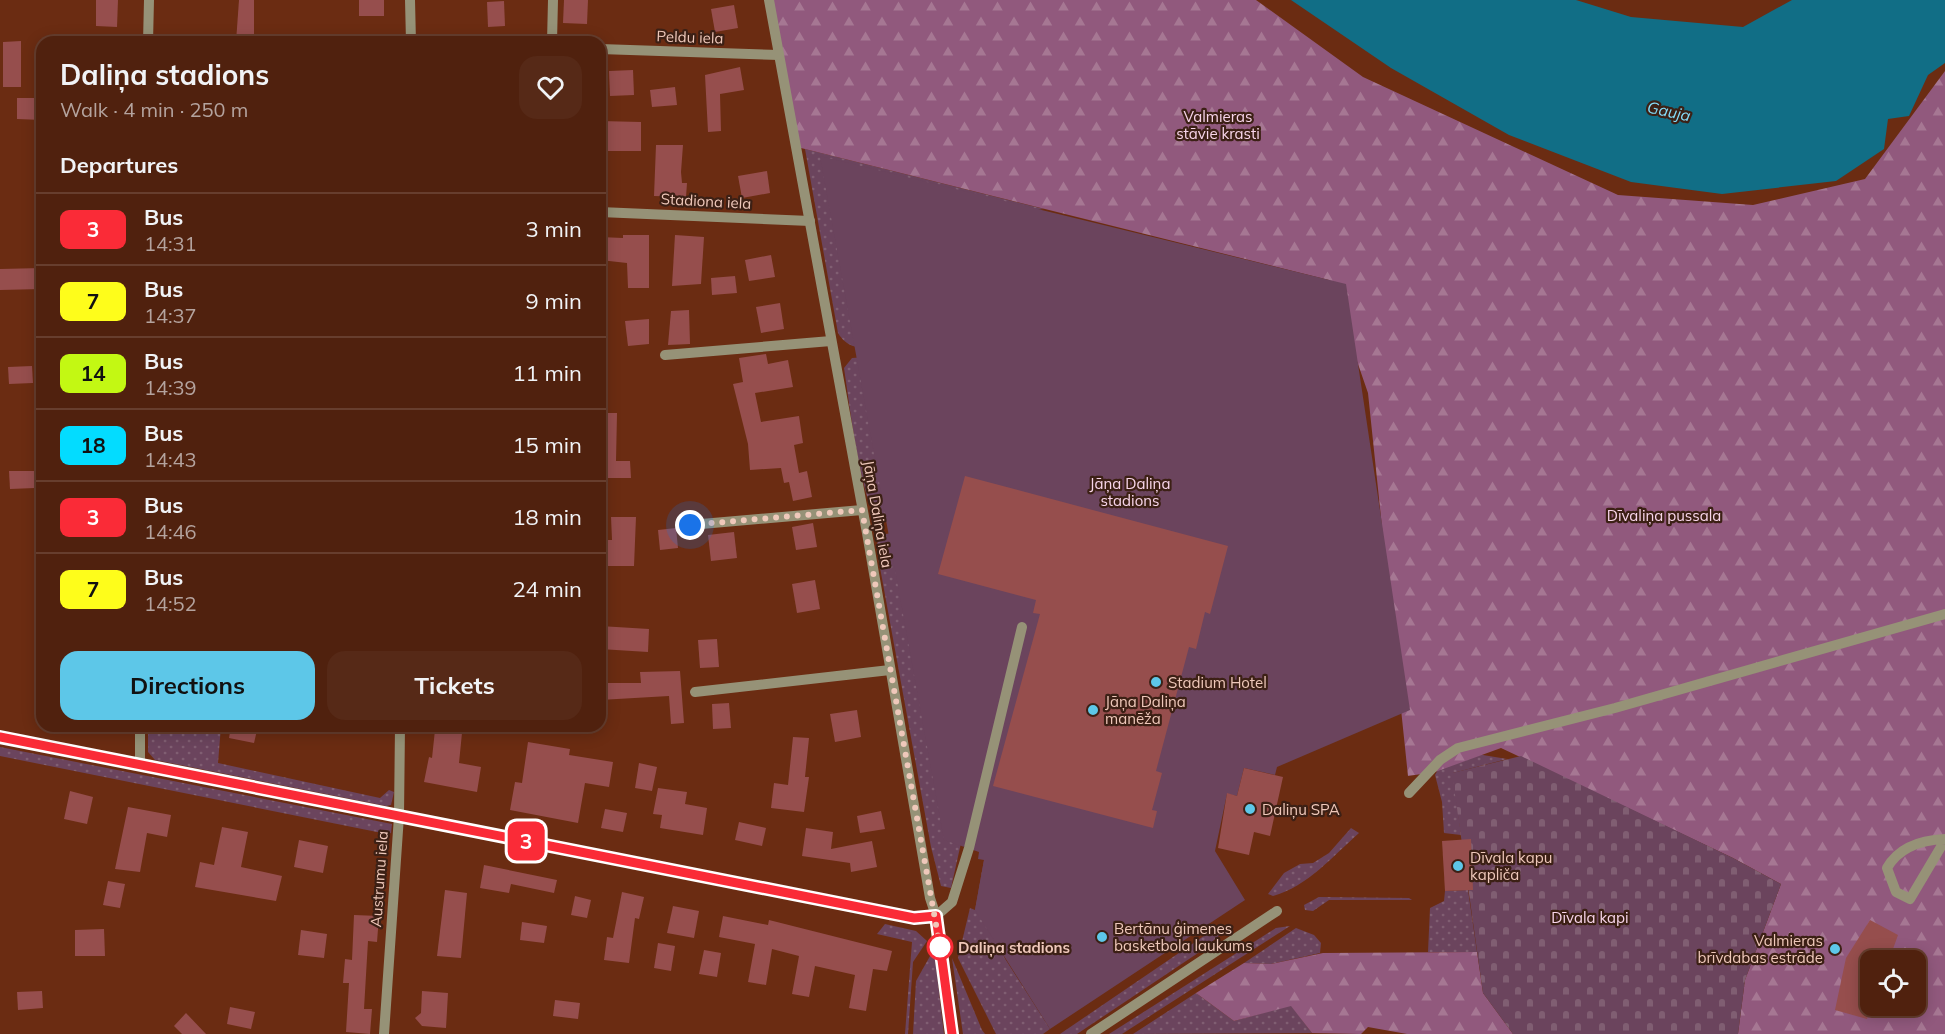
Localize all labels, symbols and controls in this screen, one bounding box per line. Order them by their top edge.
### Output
street label: Peldu iela [656,26,724,48]
button: heart [519,56,582,119]
text: Daliņa stadions [60,57,269,92]
text: Walk · 4 min · 250 m [60,97,248,122]
water label: Gauja [1645,97,1693,125]
park label: Valmieras stāvie krasti [1176,107,1260,143]
text: Departures [60,151,178,179]
street label: Stadiona iela [660,189,752,213]
text: Bus [144,203,183,231]
text: 3 min [526,215,582,243]
text: 3 [87,216,99,242]
text: 14:31 [144,231,197,256]
text: Bus [144,275,183,303]
text: 9 min [526,287,582,315]
text: 7 [87,288,99,314]
text: 14:37 [144,303,197,328]
text: Bus [144,347,183,375]
text: 11 min [512,359,582,387]
text: 14 [80,360,106,386]
text: 14:39 [144,375,197,400]
text: Bus [144,419,183,447]
text: 15 min [512,431,582,459]
text: 18 [80,432,106,458]
text: 14:43 [144,447,197,472]
street label: Jāņa Daliņa iela [859,459,897,569]
park label: Jāņa Daliņa stadions [1090,474,1170,510]
text: Bus [144,491,183,519]
text: 18 min [512,503,582,531]
text: 3 [87,504,99,530]
park label: Dīvaliņa pussala [1607,506,1721,525]
your location [675,510,705,540]
text: 14:46 [144,519,197,544]
text: Bus [144,563,183,591]
text: 24 min [512,575,582,603]
text: 7 [87,576,99,602]
text: 14:52 [144,591,197,616]
button: Directions [60,651,315,720]
button: Tickets [327,651,582,720]
place label: Stadium Hotel [1168,673,1267,692]
marker: Stadium Hotel [1149,675,1163,689]
place label: Jāņa Daliņa manēža [1105,692,1186,728]
marker: Jāņa Daliņa manēža [1086,703,1100,717]
place label: Daliņu SPA [1262,800,1340,819]
marker: Daliņu SPA [1243,802,1257,816]
line badge: 3 [506,822,546,860]
text: 3 [520,828,532,854]
street label: Austrumu iela [366,830,392,928]
place label: Dīvala kapu kapliča [1470,848,1552,884]
marker: Dīvala kapu kapliča [1451,859,1465,873]
park label: Dīvala kapi [1551,908,1629,927]
place label: Bertānu ģimenes basketbola laukums [1114,919,1253,955]
marker: Bertānu ģimenes basketbola laukums [1095,930,1109,944]
place label: Valmieras brīvdabas estrāde [1697,931,1823,967]
marker: Daliņa stadions [927,934,953,960]
place label: Daliņa stadions [958,938,1070,958]
marker: Valmieras brīvdabas estrāde [1828,942,1842,956]
map controls [1860,950,1926,1016]
button: locate [1860,950,1926,1016]

